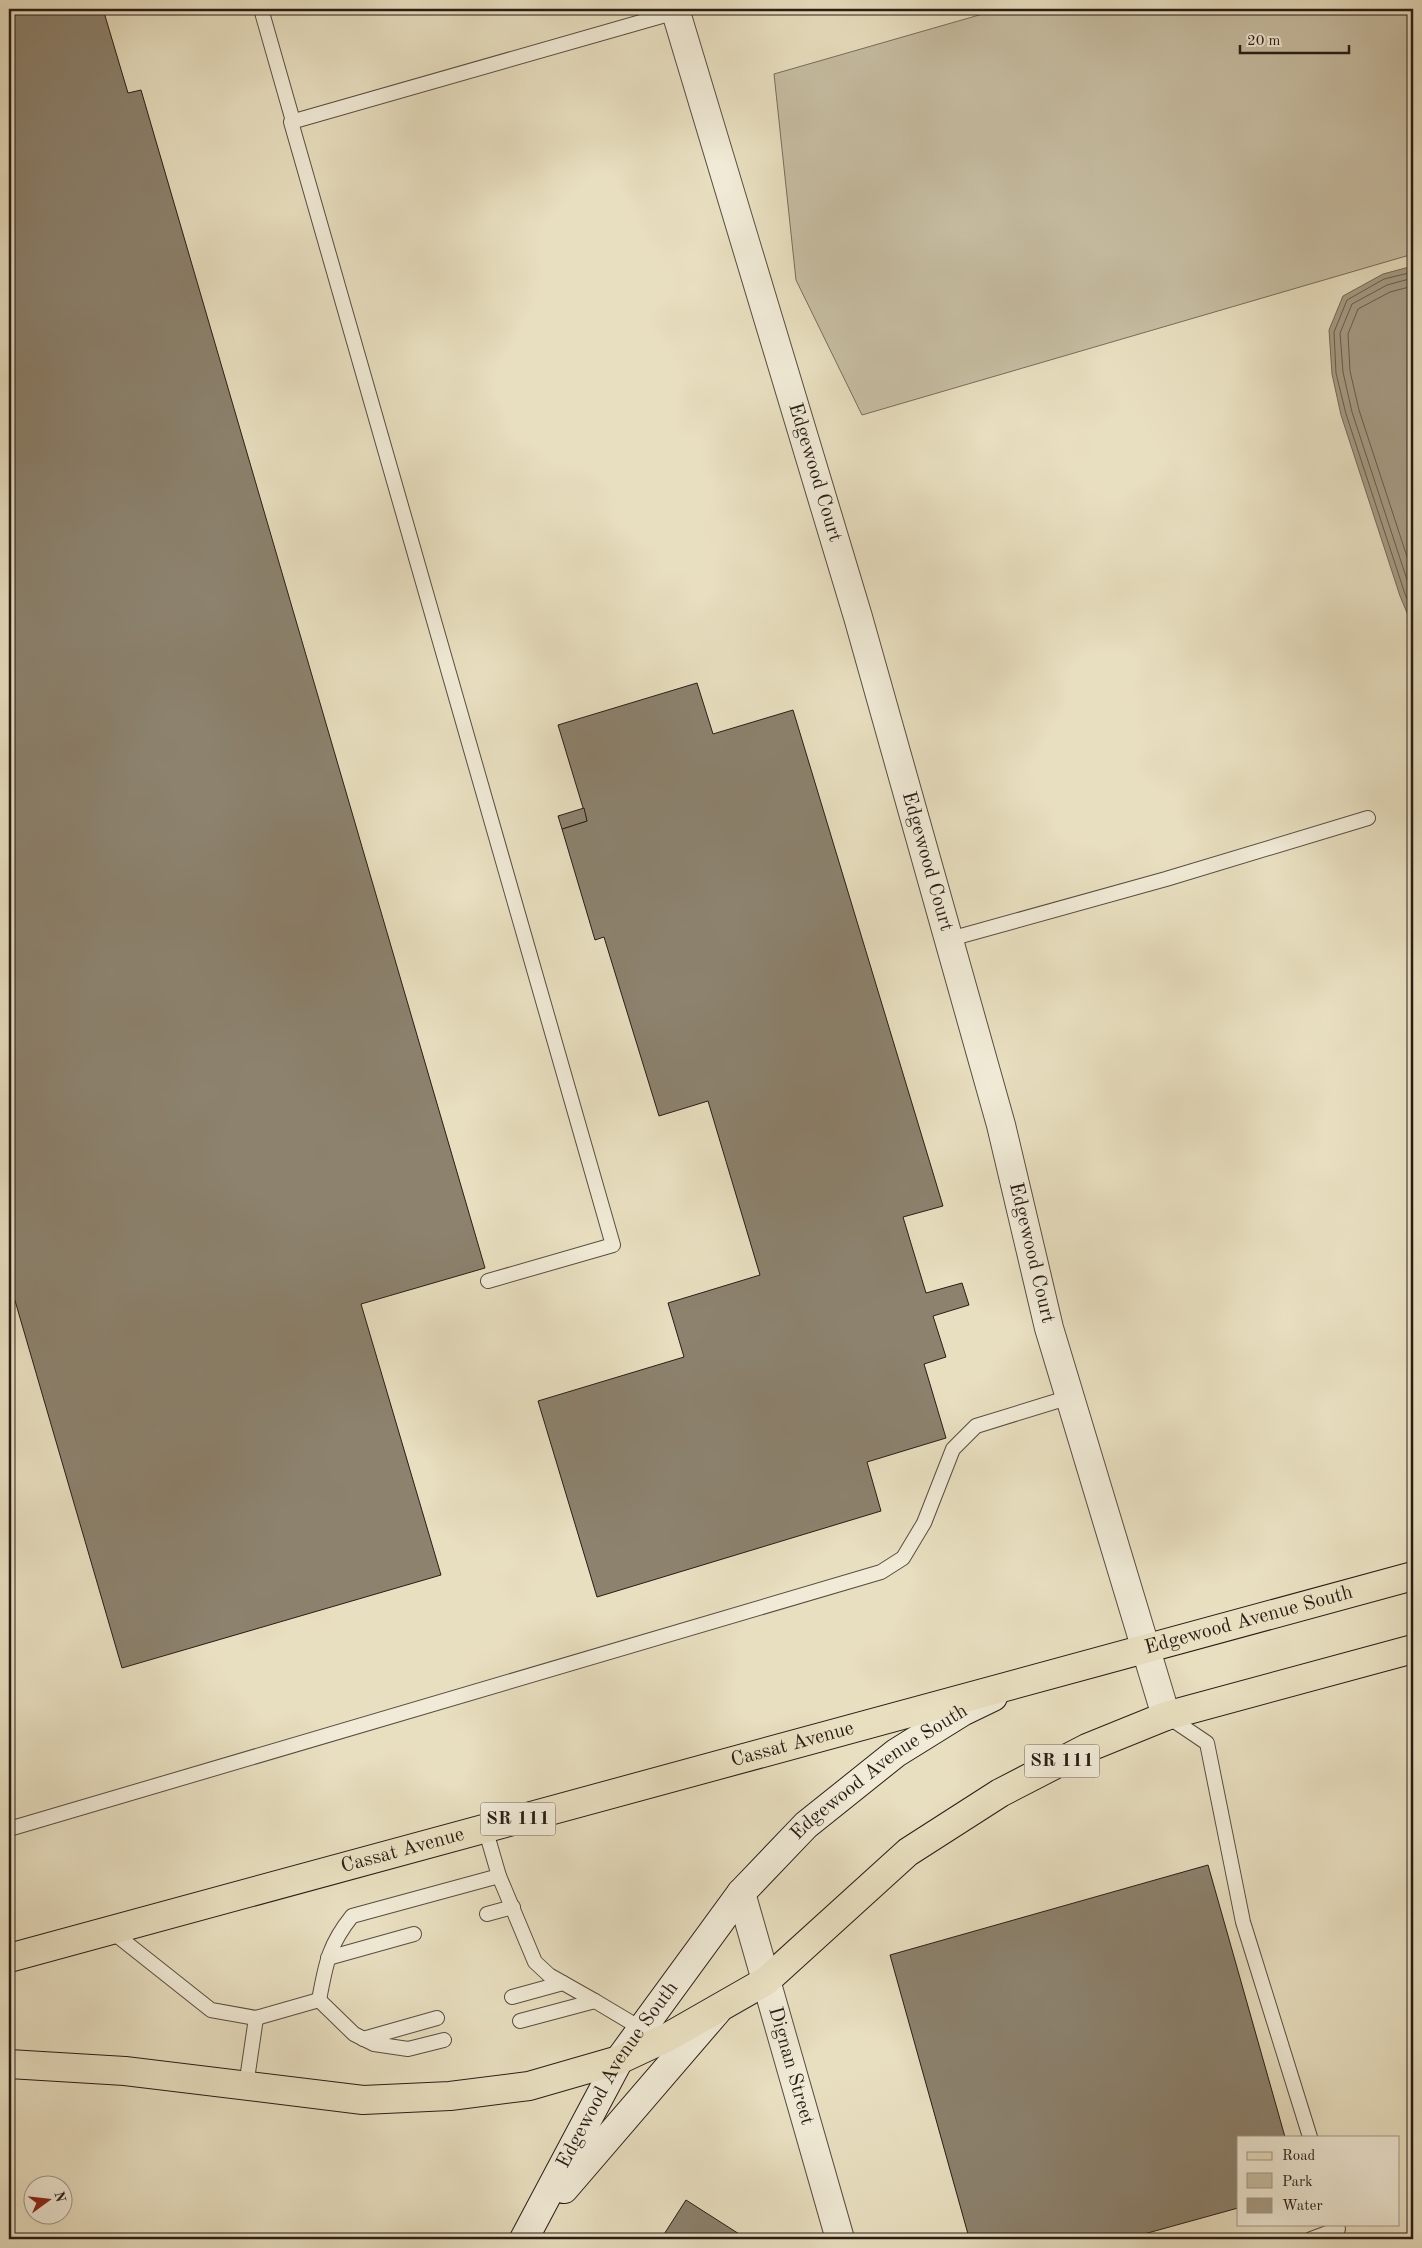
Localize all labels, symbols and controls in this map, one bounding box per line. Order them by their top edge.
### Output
scale bar [1240,22,1348,54]
text: 20 m [1247,34,1281,49]
street label: Edgewood Court [784,401,845,544]
street label: Edgewood Court [898,790,956,934]
street label: Edgewood Court [1005,1180,1058,1325]
street label: Edgewood Avenue South [1143,1583,1355,1658]
street label: Edgewood Avenue South [787,1701,972,1844]
street label: Cassat Avenue [729,1719,856,1771]
road number: SR 111 [1024,1744,1100,1778]
road number: SR 111 [480,1802,556,1836]
street label: Cassat Avenue [339,1825,466,1877]
street label: Edgewood Avenue South [553,1978,682,2172]
street label: Dignan Street [764,2005,817,2127]
legend [1237,2136,1400,2226]
text: Road [1282,2149,1316,2164]
text: Park [1282,2175,1313,2190]
north arrow [22,2176,72,2226]
text: N [51,2190,68,2204]
text: Water [1282,2199,1323,2214]

